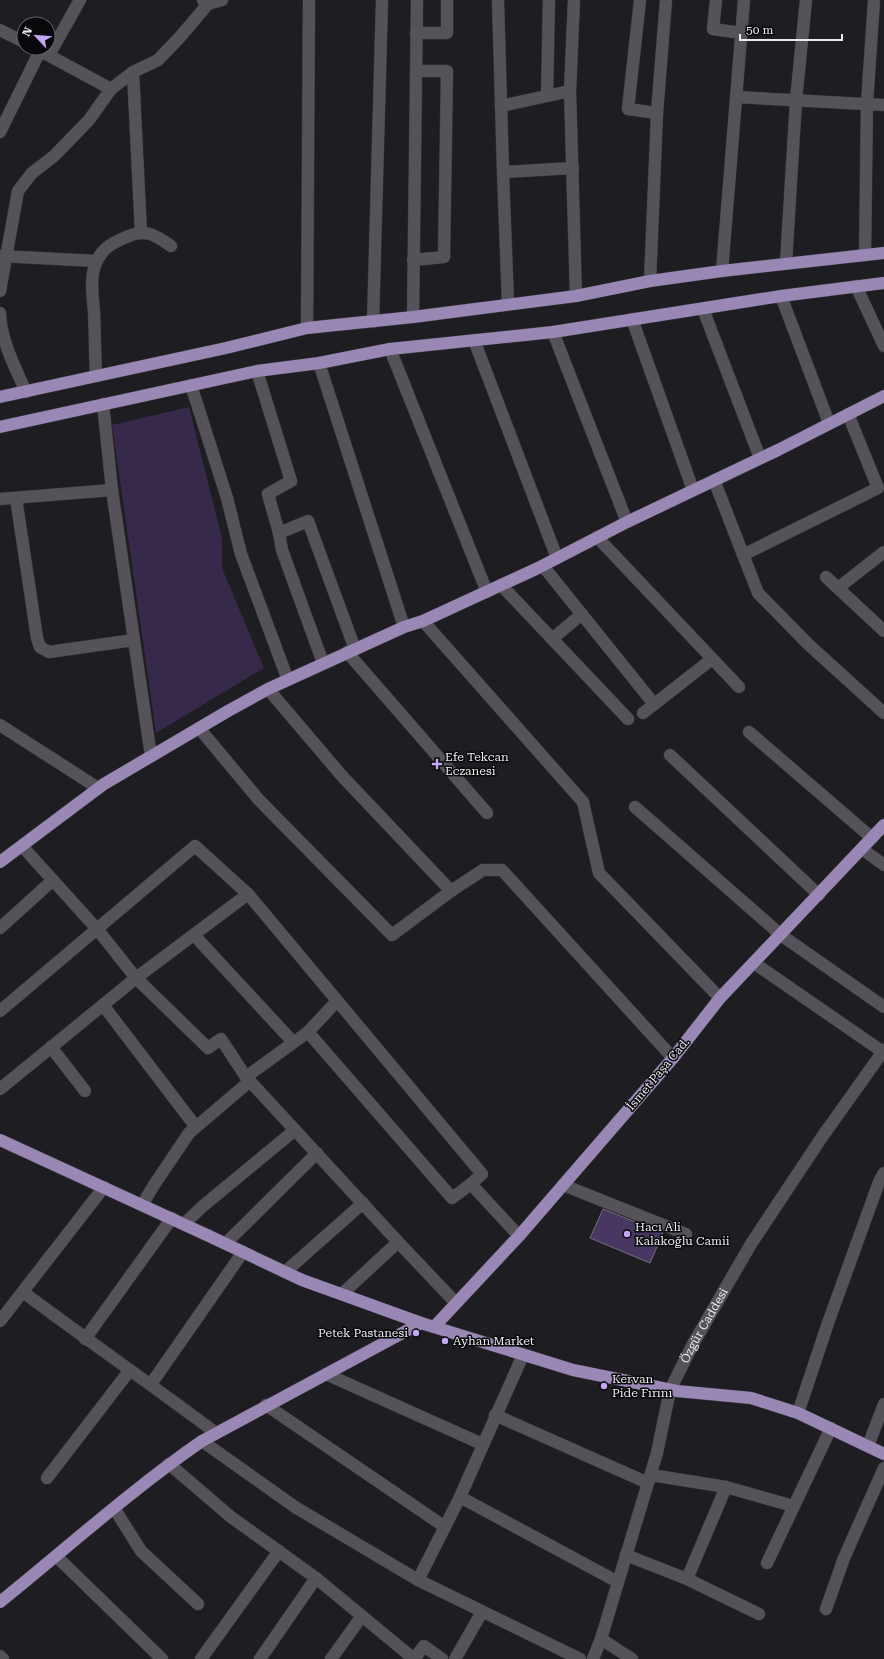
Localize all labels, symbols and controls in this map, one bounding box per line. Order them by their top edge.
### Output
north arrow [16,16,56,56]
scale bar [740,16,842,42]
text: 50 m [746,23,773,37]
text: N [20,25,35,38]
place label: Efe Tekcan Eczanesi [445,750,509,778]
marker: Efe Tekcan Eczanesi [432,759,442,769]
street label: İsmet Paşa Cad. [624,1035,692,1113]
place label: Hacı Ali Kalakoğlu Camii [635,1220,730,1248]
marker: Hacı Ali Kalakoğlu Camii [622,1229,632,1239]
street label: Özgür Caddesi [678,1285,731,1366]
place label: Petek Pastanesi [318,1326,408,1340]
marker: Petek Pastanesi [411,1328,421,1338]
place label: Ayhan Market [453,1334,535,1348]
marker: Ayhan Market [440,1336,450,1346]
place label: Kervan Pide Fırını [612,1372,672,1400]
marker: Kervan Pide Fırını [599,1381,609,1391]

